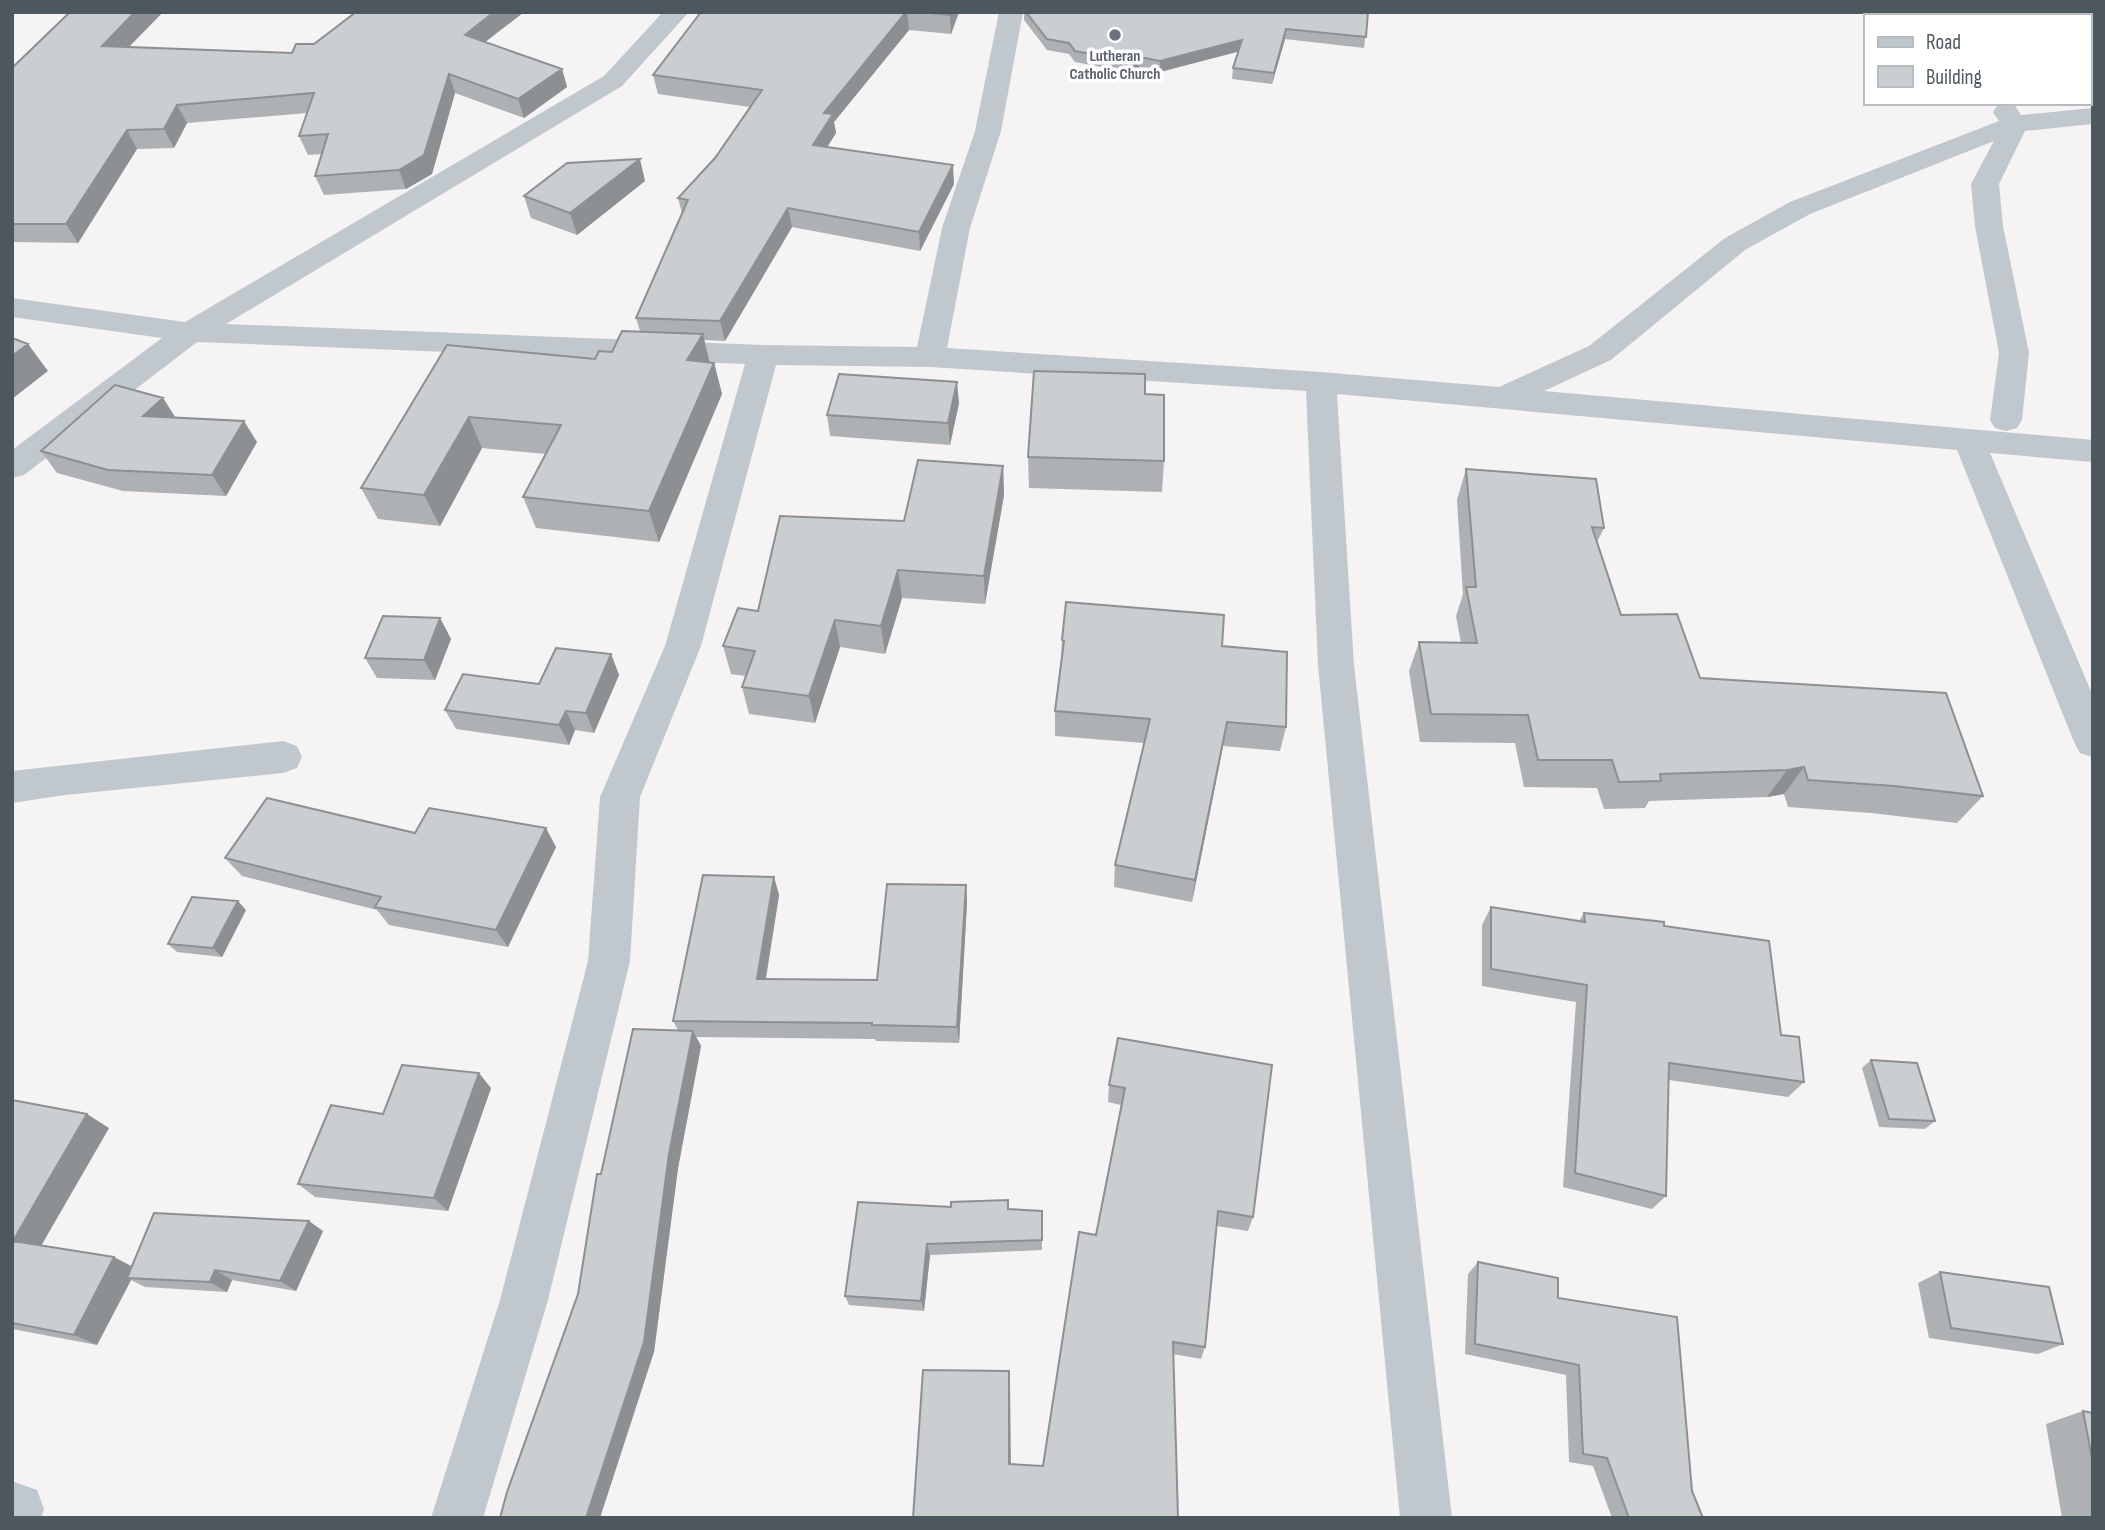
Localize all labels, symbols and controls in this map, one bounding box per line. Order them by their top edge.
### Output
legend [1864,14,2091,105]
marker: Lutheran Catholic Church [1107,27,1123,43]
text: Road [1926,30,1961,55]
place label: Lutheran Catholic Church [1070,47,1160,84]
text: Building [1926,65,1982,90]

